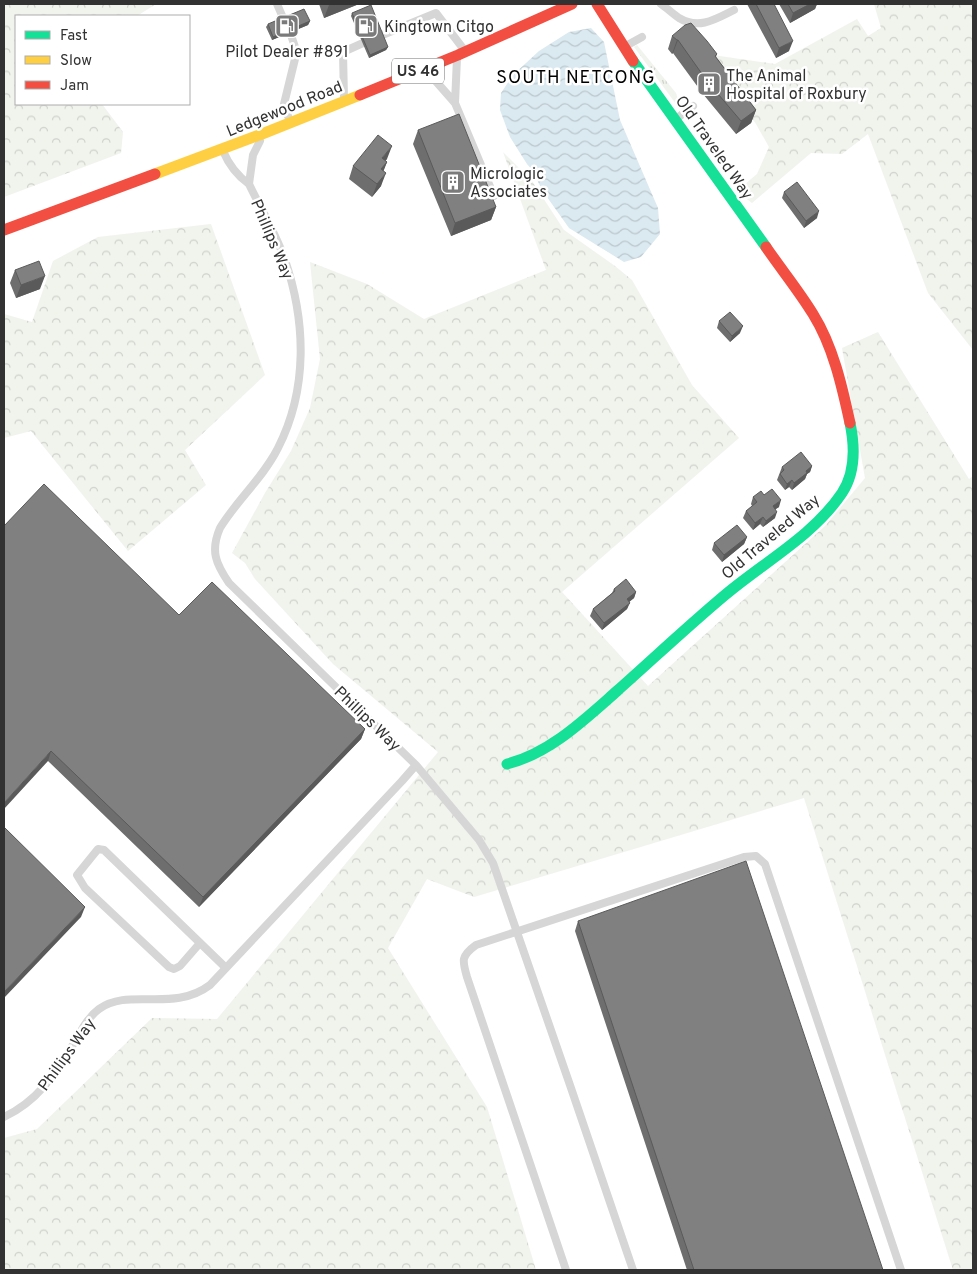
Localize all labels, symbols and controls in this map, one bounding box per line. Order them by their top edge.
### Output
fuel station icon: Pilot Dealer #891 [274,13,300,39]
fuel station icon: Kingtown Citgo [353,13,379,39]
legend [15,15,190,105]
place label: Kingtown Citgo [384,18,494,38]
text: Fast [60,27,88,46]
place label: Pilot Dealer #891 [225,43,349,63]
text: Slow [60,52,92,71]
road number: US 46 [392,58,444,84]
district label: SOUTH NETCONG [496,67,656,90]
place label: The Animal Hospital of Roxbury [726,67,867,105]
building icon: The Animal Hospital of Roxbury [696,71,722,97]
text: Jam [60,77,89,96]
street label: Ledgewood Road [224,77,346,142]
street label: Old Traveled Way [670,92,757,204]
place label: Micrologic Associates [470,165,547,203]
building icon: Micrologic Associates [440,169,466,195]
street label: Phillips Way [245,197,297,283]
street label: Old Traveled Way [718,491,825,585]
street label: Phillips Way [329,683,404,756]
street label: Phillips Way [34,1015,101,1096]

